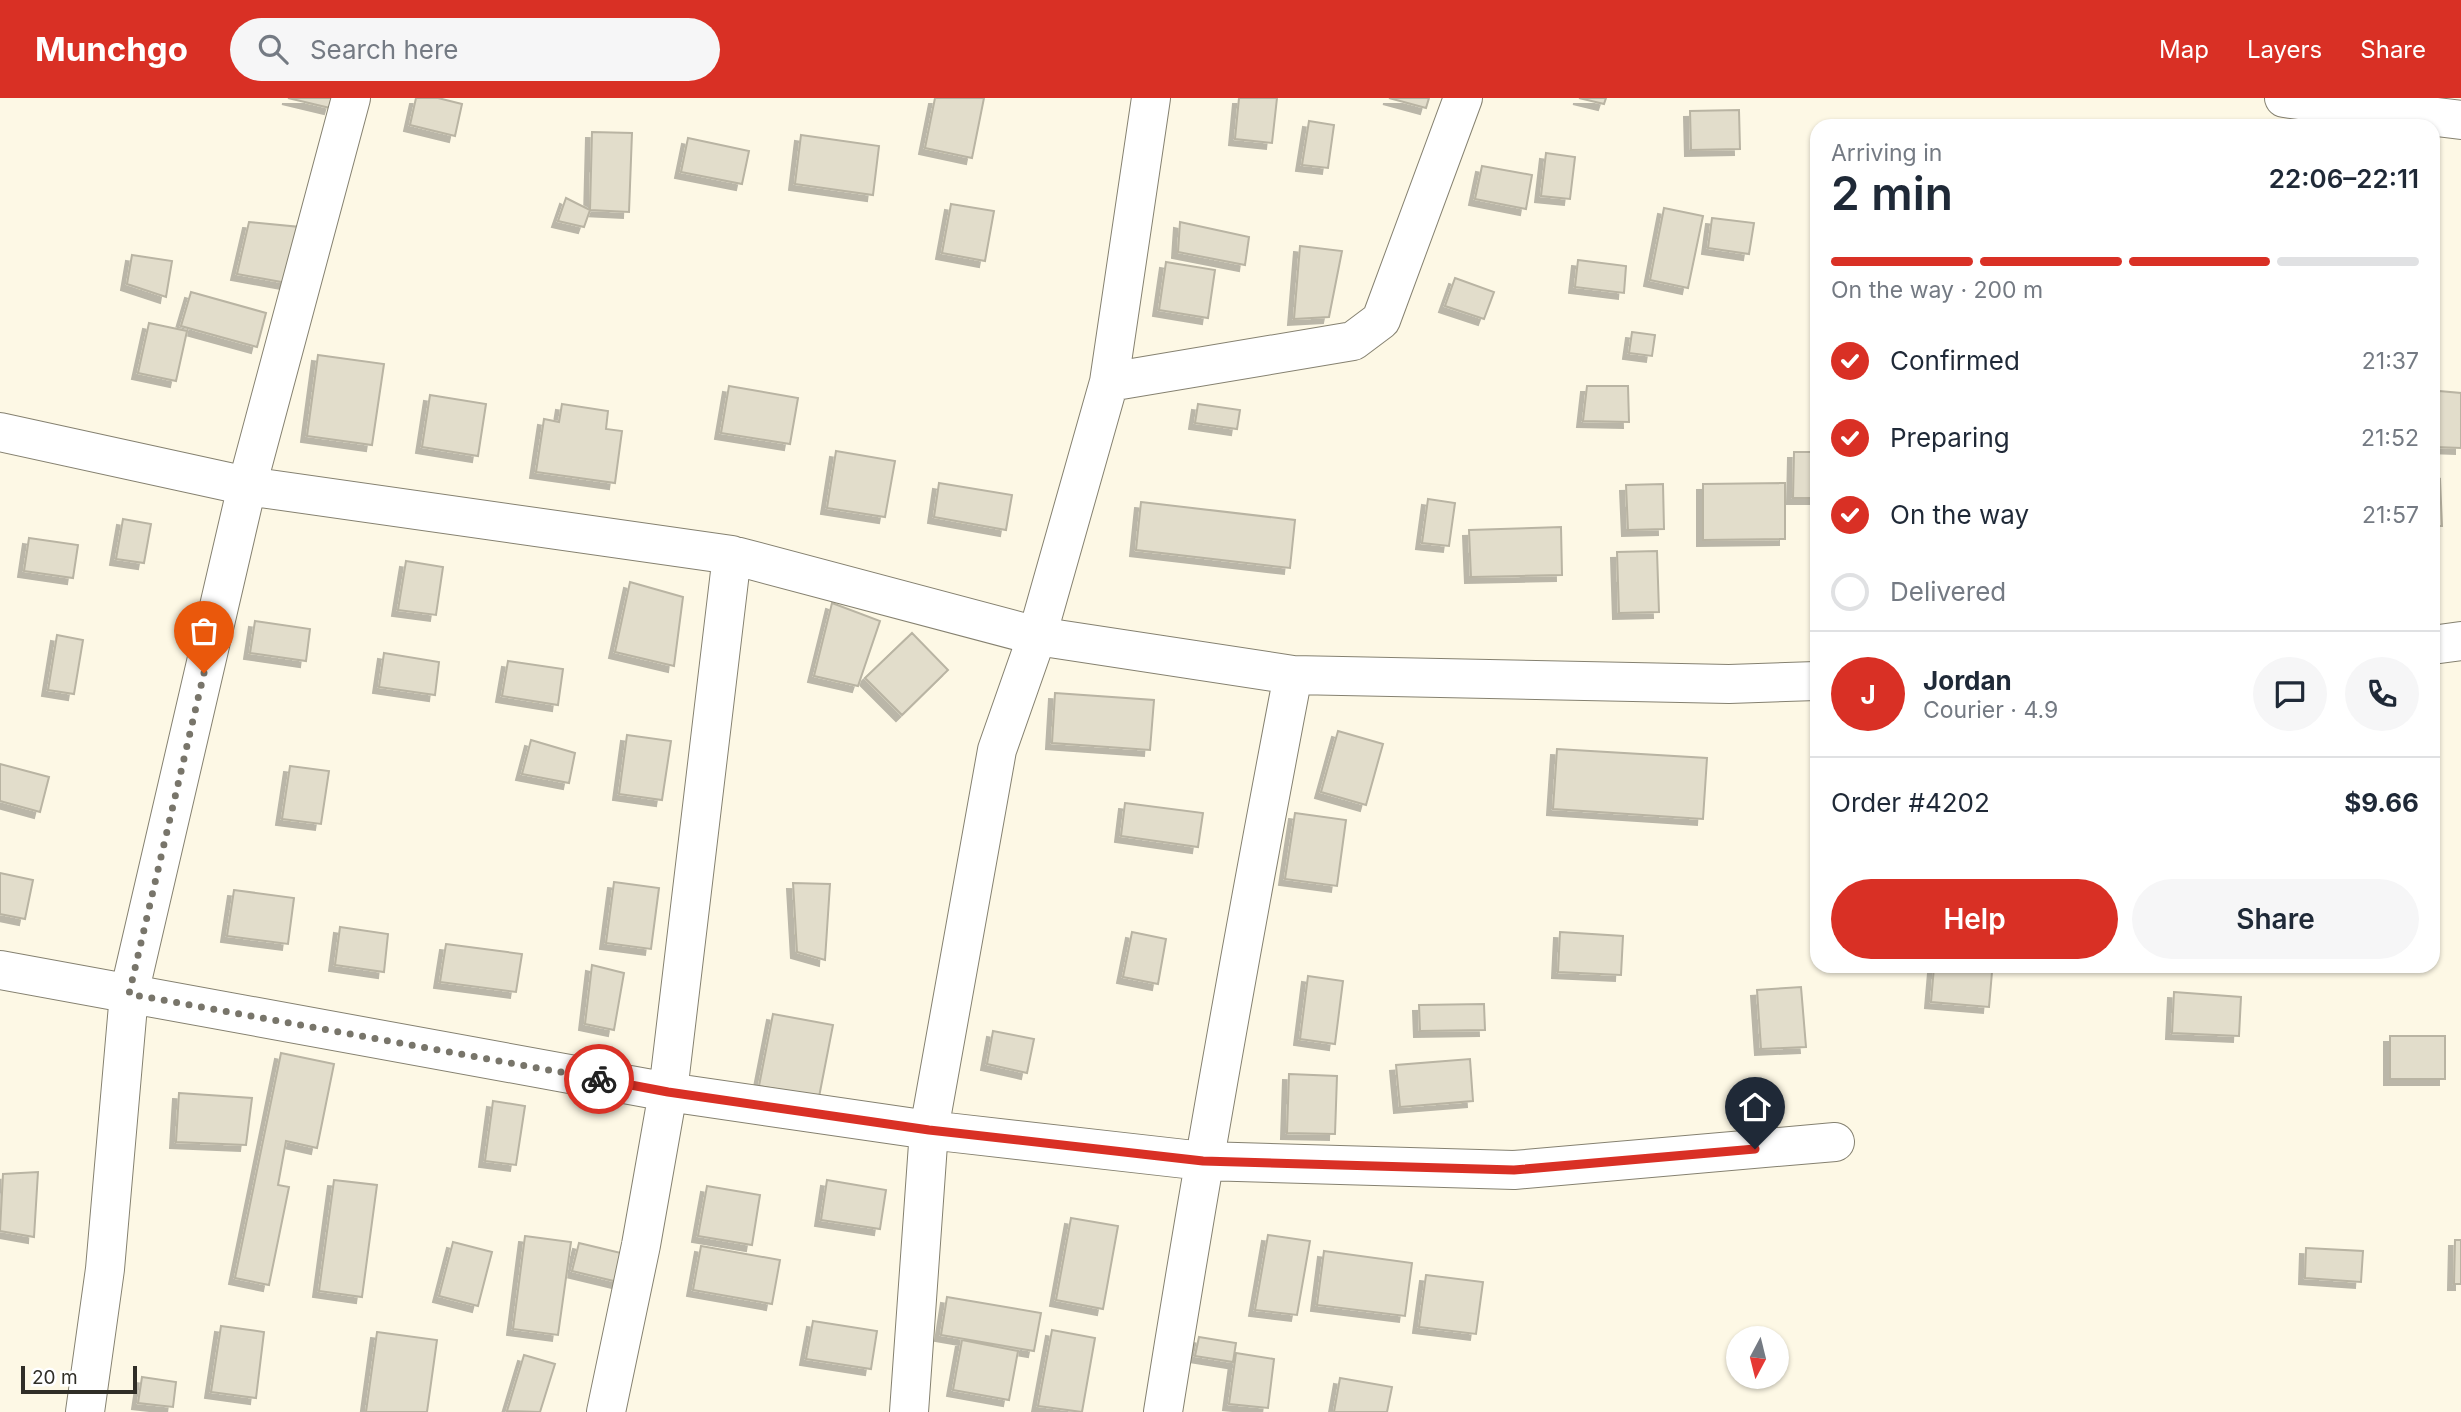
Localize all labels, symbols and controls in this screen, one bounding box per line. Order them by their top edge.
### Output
search box [230,18,720,81]
text: Munchgo [35,29,188,69]
icon: search [254,30,292,68]
text: Search here [310,34,459,65]
text: Map [2159,35,2209,64]
text: Layers [2247,35,2322,64]
text: Share [2360,35,2426,64]
text: Arriving in [1831,139,1942,167]
text: 22:06–22:11 [2269,163,2419,194]
text: 2 min [1831,165,1953,221]
text: On the way · 200 m [1831,276,2043,304]
icon: check [1831,342,1869,380]
text: Confirmed [1890,345,2020,376]
text: 21:37 [2362,347,2419,375]
icon: check [1831,419,1869,457]
text: Preparing [1890,422,2010,453]
text: 21:52 [2361,424,2419,452]
icon: check [1831,496,1869,534]
text: On the way [1890,499,2029,530]
text: 21:57 [2362,501,2419,529]
text: Delivered [1890,576,2006,607]
pin [174,601,234,673]
icon: bag [185,612,223,650]
button: chat [2253,657,2327,731]
button: phone [2345,657,2419,731]
text: Jordan [1923,665,2012,696]
text: J [1860,679,1876,710]
text: Courier · 4.9 [1923,696,2058,724]
text: Order #4202 [1831,787,1990,818]
text: $9.66 [2344,787,2419,818]
button: Help [1831,879,2118,959]
button: Share [2132,879,2419,959]
courier [564,1044,634,1114]
icon: bike [580,1060,618,1098]
pin [1725,1077,1785,1149]
icon: home [1736,1088,1774,1126]
north arrow [1726,1326,1788,1390]
map controls [1726,1326,1789,1389]
scale bar [21,1363,136,1395]
text: 20 m [32,1366,78,1389]

